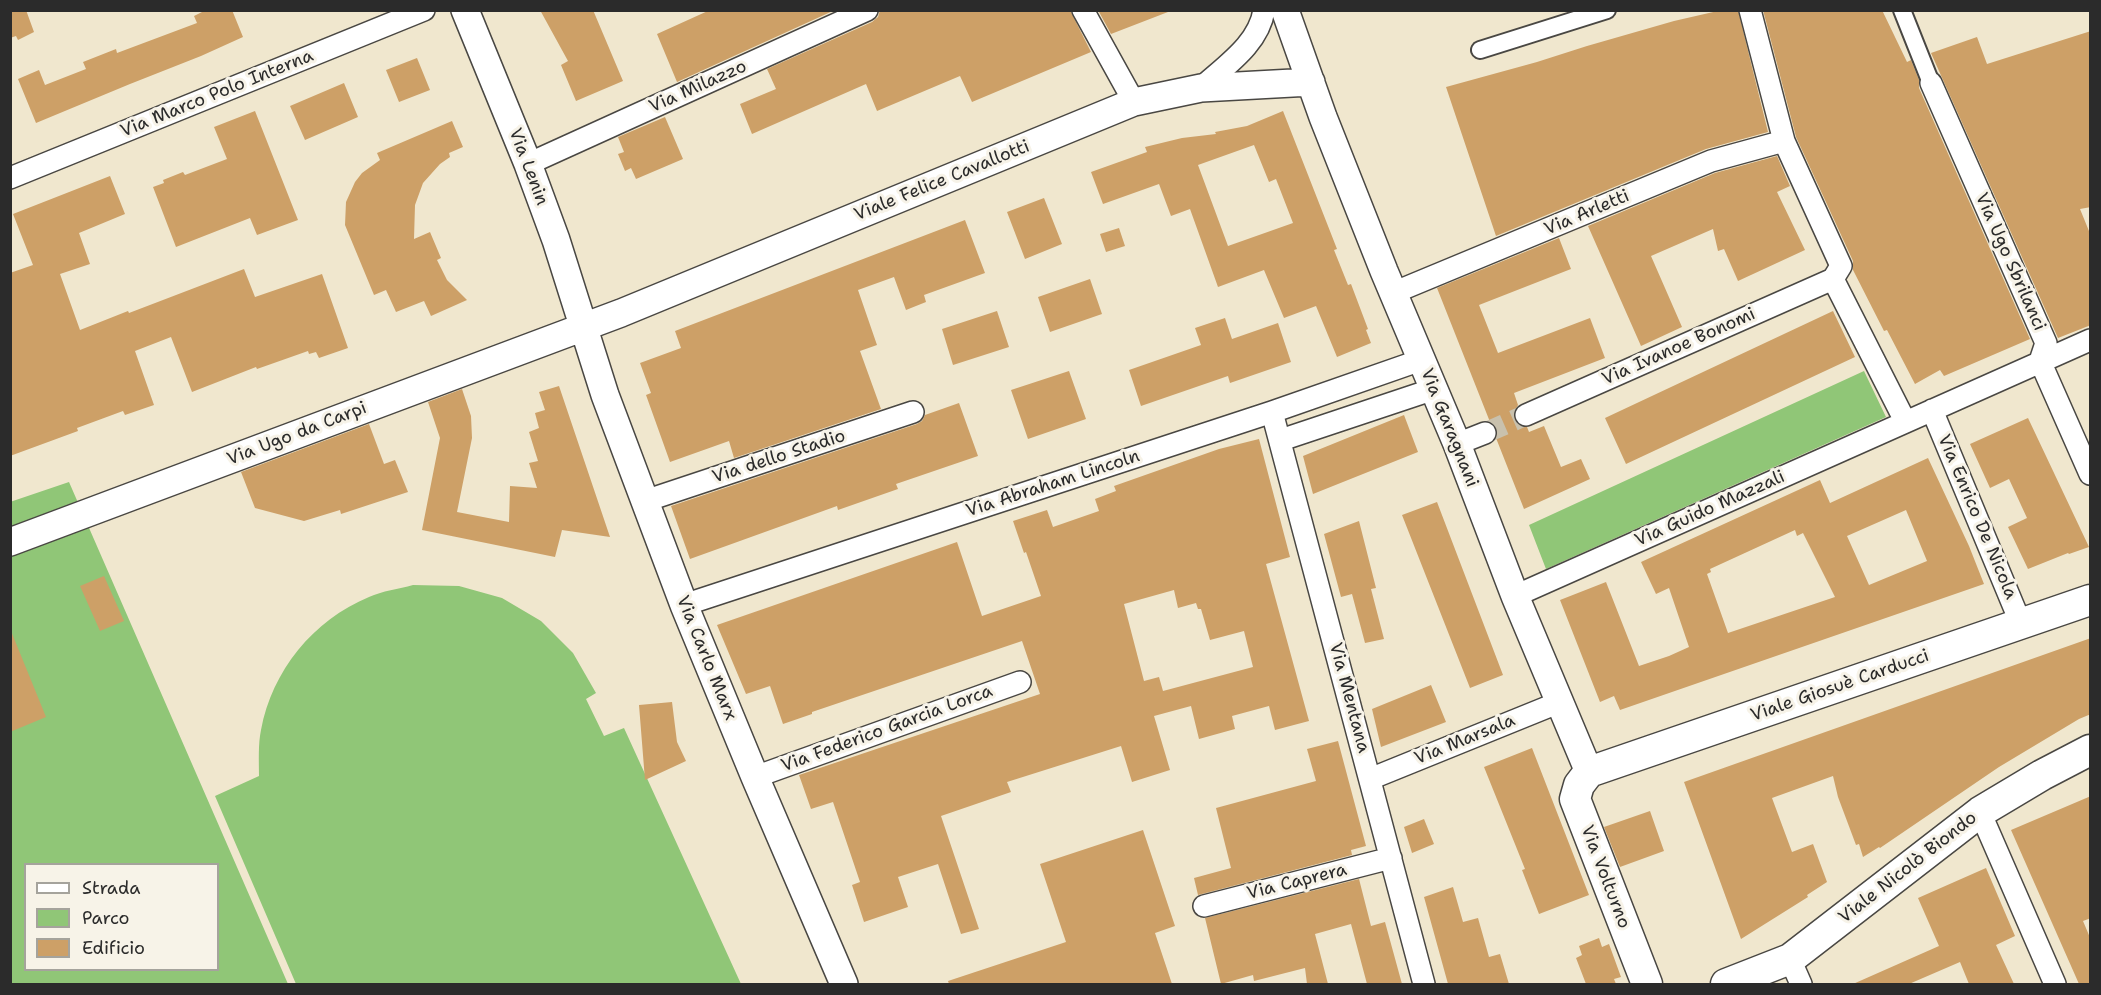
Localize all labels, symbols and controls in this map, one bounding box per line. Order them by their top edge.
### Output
street label: Via Marco Polo Interna [117,45,317,143]
street label: Via Milazzo [646,56,750,118]
street label: Via Lenin [503,126,553,208]
street label: Viale Felice Cavallotti [851,136,1033,226]
street label: Via Arletti [1541,185,1633,241]
street label: Via Ugo Sbrilanci [1970,190,2050,334]
street label: Via Ivanoe Bonomi [1599,303,1759,391]
street label: Via Garagnani [1415,365,1483,491]
street label: Via Ugo da Carpi [224,397,370,471]
street label: Via dello Stadio [710,425,848,489]
street label: Via Enrico De Nicola [1932,431,2022,603]
street label: Via Abraham Lincoln [963,446,1143,522]
street label: Via Guido Mazzali [1632,466,1788,552]
street label: Via Carlo Marx [671,593,741,723]
street label: Via Mentana [1324,641,1374,755]
street label: Viale Giosuè Carducci [1748,645,1932,727]
street label: Via Federico Garcia Lorca [778,681,996,777]
street label: Via Marsala [1412,710,1518,770]
street label: Viale Nicolò Biondo [1835,807,1981,929]
street label: Via Volturno [1575,822,1635,932]
street label: Via Caprera [1245,859,1349,905]
legend [24,863,219,971]
text: Strada [82,876,141,900]
text: Parco [82,906,130,930]
text: Edificio [82,936,145,960]

